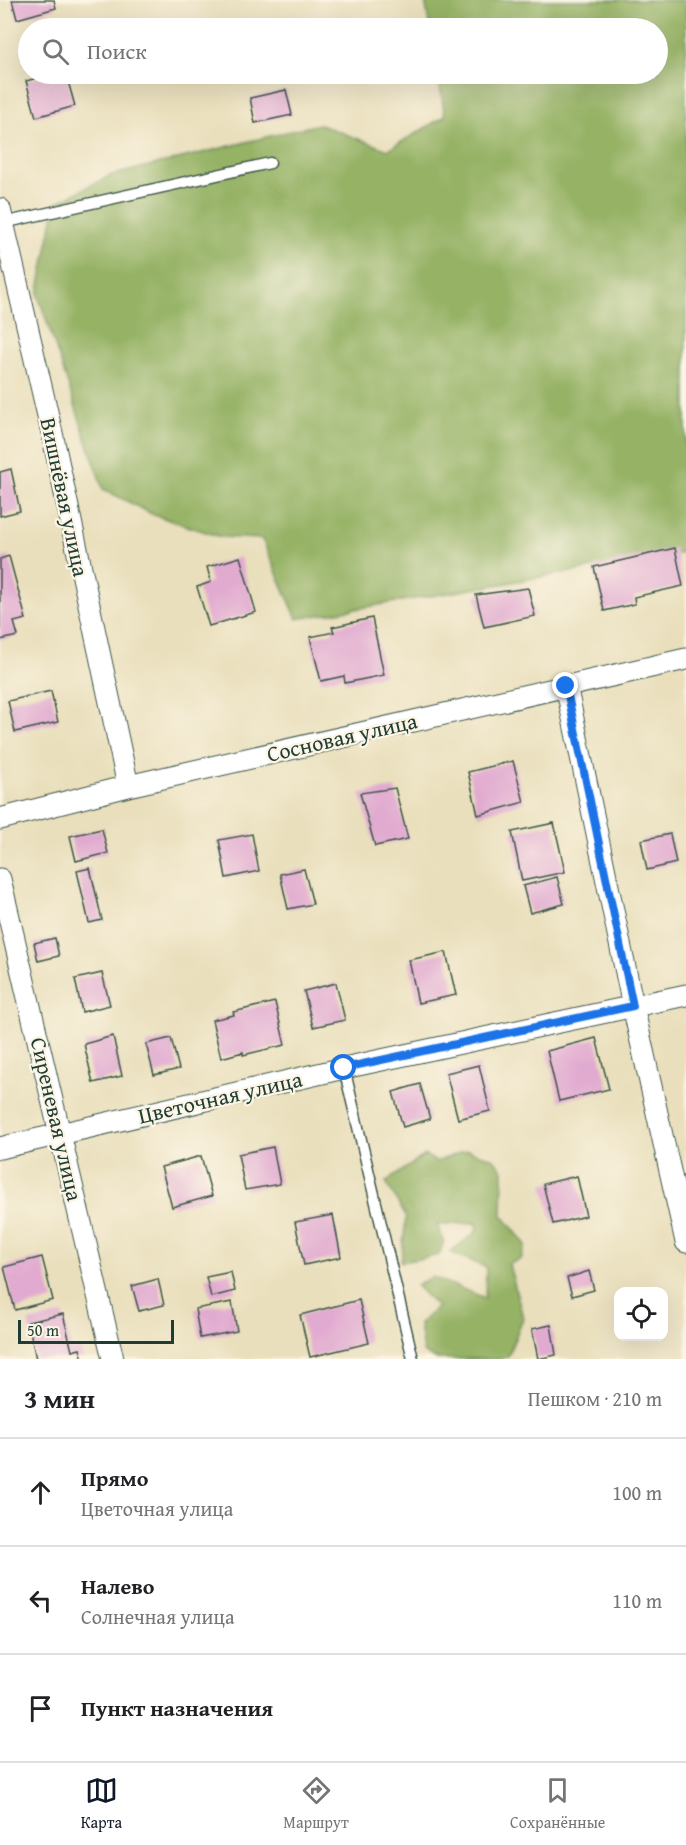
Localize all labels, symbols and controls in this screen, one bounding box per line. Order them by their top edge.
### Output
search box [18,18,668,84]
icon: search [39,35,72,68]
text: Поиск [87,35,147,67]
street label: Вишнёвая улица [33,415,98,580]
route end [552,672,578,698]
street label: Сосновая улица [264,704,421,770]
street label: Сиреневая улица [23,1034,91,1204]
route start [330,1054,356,1080]
street label: Цветочная улица [135,1062,306,1131]
map controls [614,1287,668,1341]
button: locate [614,1287,668,1341]
scale bar [18,1317,174,1344]
text: 50 m [27,1318,59,1342]
text: 3 мин [24,1379,95,1418]
text: Пешком · 210 m [528,1384,662,1413]
text: Прямо [81,1462,148,1494]
icon: ahead [24,1476,57,1509]
text: 100 m [612,1478,662,1507]
text: Цветочная улица [81,1494,233,1523]
text: Налево [81,1570,154,1602]
icon: left [24,1584,57,1617]
text: 110 m [612,1586,662,1615]
text: Солнечная улица [81,1602,234,1631]
icon: arrive [24,1692,57,1725]
text: Пункт назначения [81,1692,273,1724]
tab: Карта [81,1774,122,1834]
tab: Маршрут [283,1774,349,1834]
tab: Сохранённые [510,1774,605,1834]

